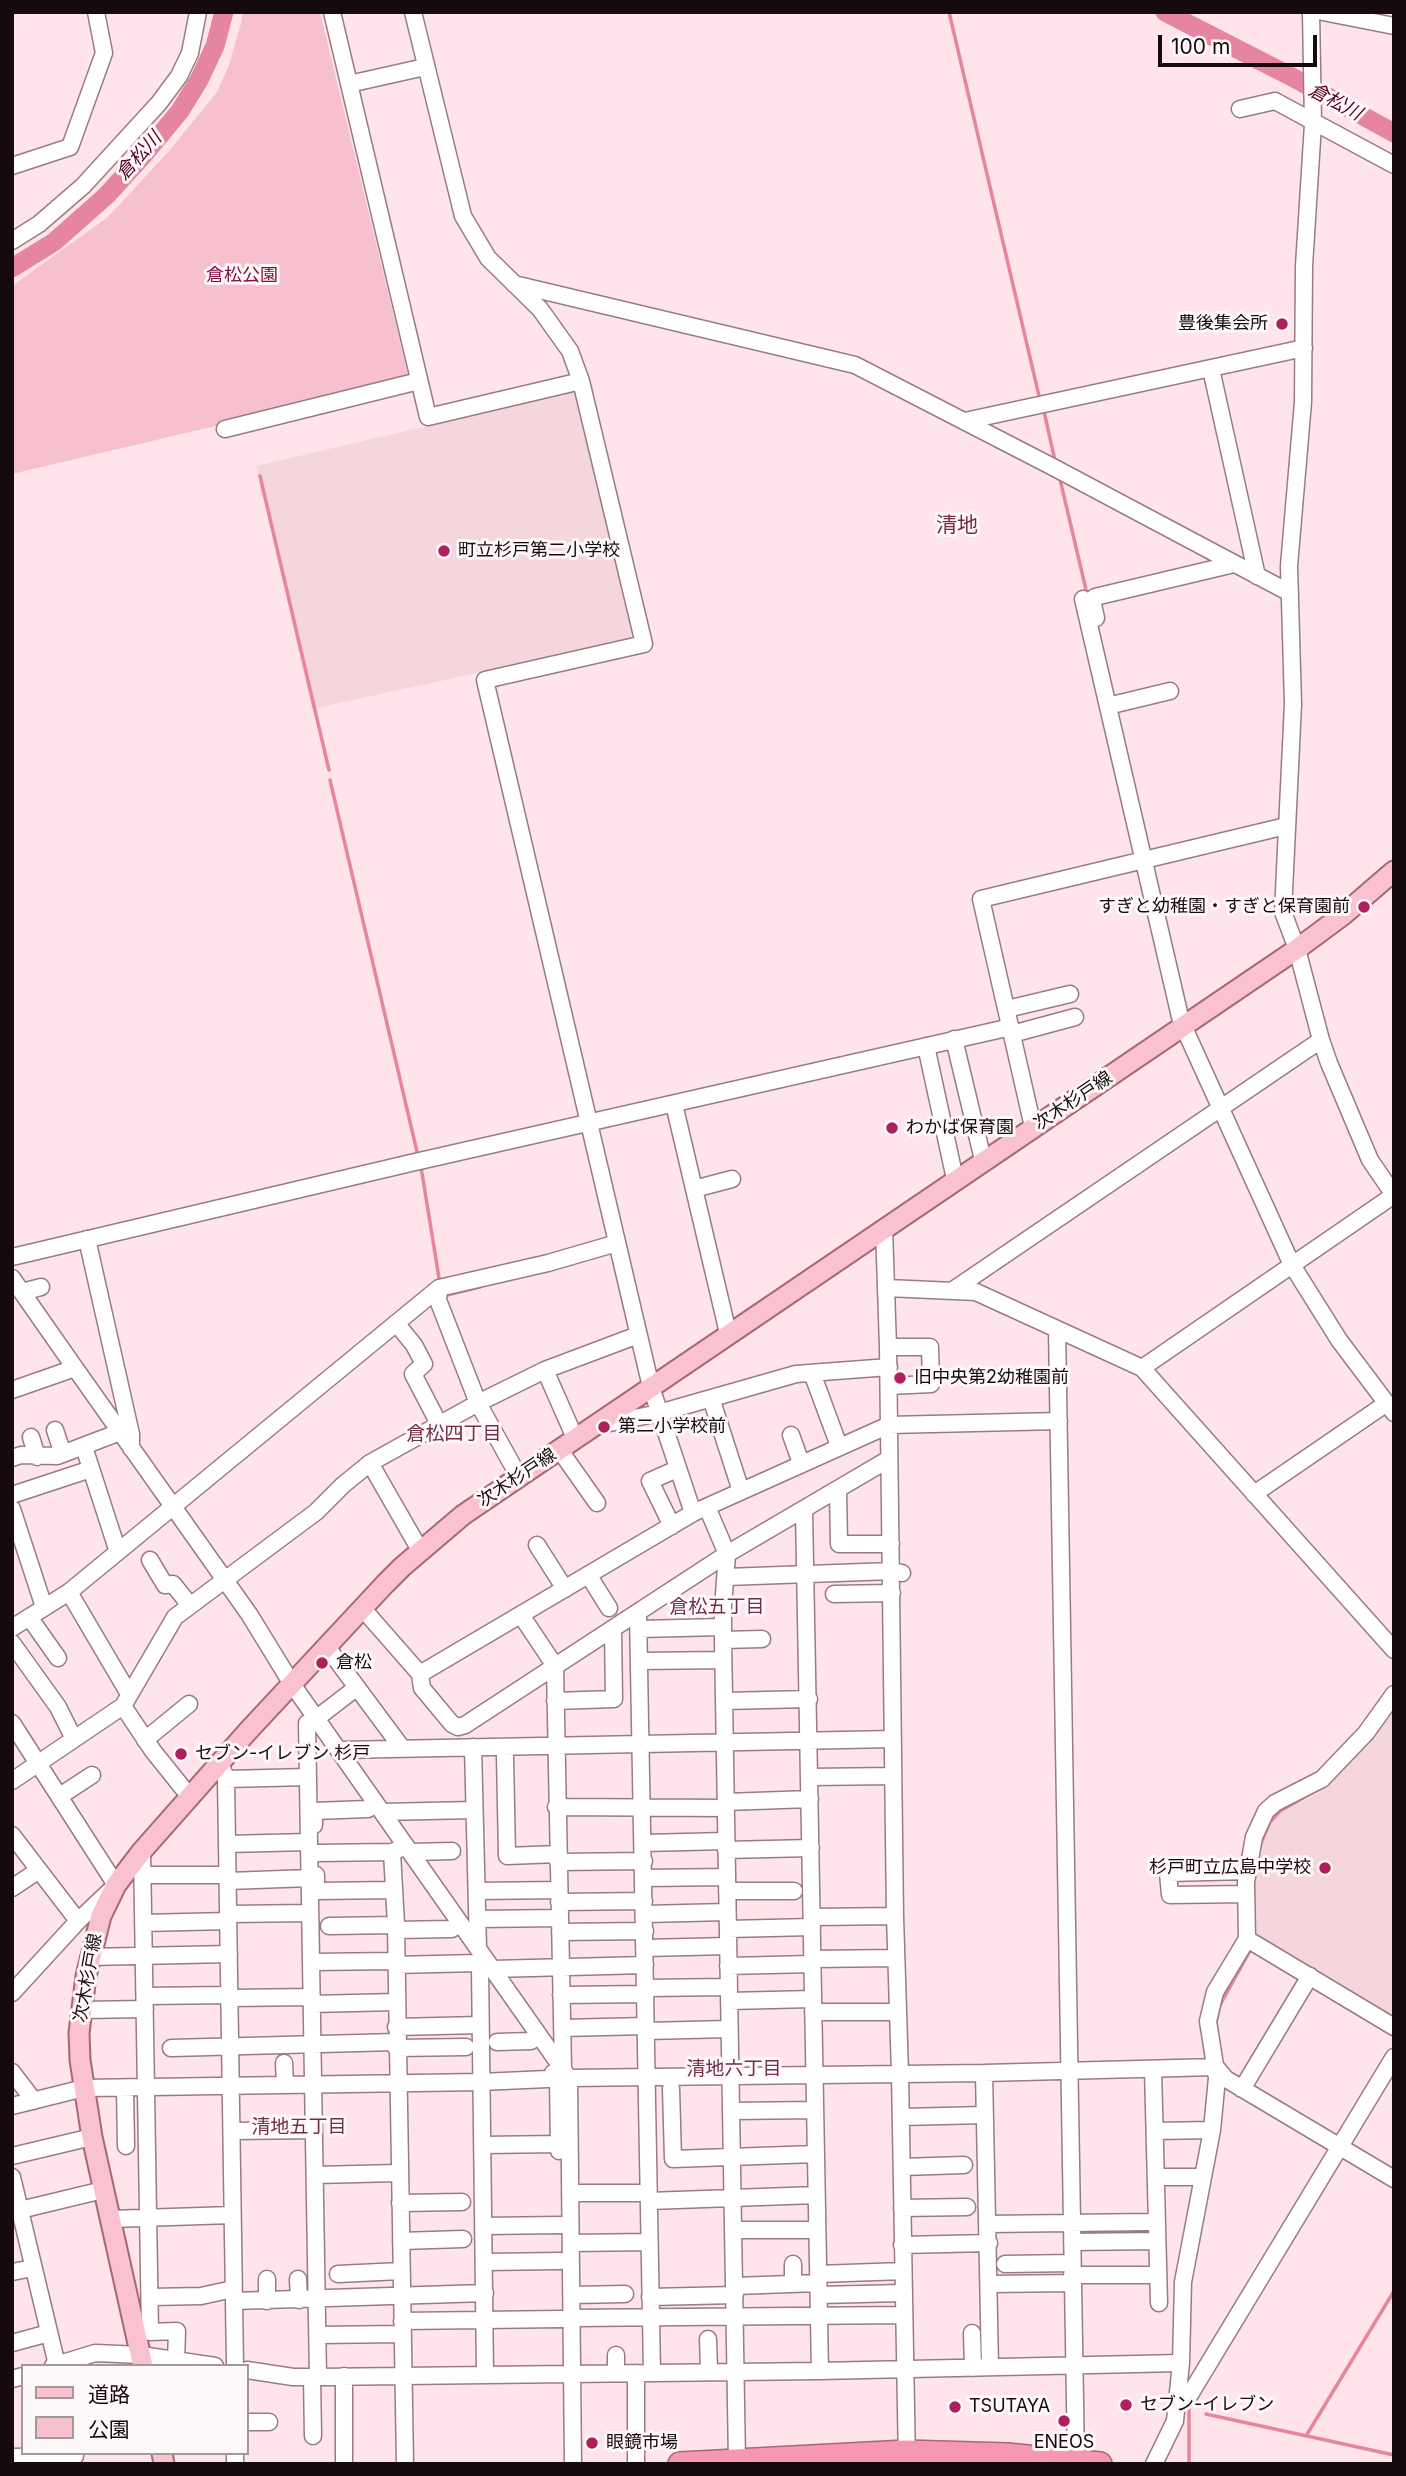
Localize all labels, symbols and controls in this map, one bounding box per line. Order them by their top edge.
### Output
scale bar [1161,21,1320,65]
text: 100 m [1171,34,1230,59]
water label: 倉松川 [1304,79,1366,125]
water label: 倉松川 [111,127,167,185]
park label: 倉松公園 [206,265,278,287]
place label: 豊後集会所 [1178,313,1268,335]
marker: 豊後集会所 [1274,316,1290,332]
district label: 清地 [936,513,978,539]
place label: 町立杉戸第二小学校 [458,540,620,562]
marker: 町立杉戸第二小学校 [436,543,452,559]
place label: すぎと幼稚園・すぎと保育園前 [1098,896,1350,918]
marker: すぎと幼稚園・すぎと保育園前 [1356,899,1372,915]
street label: 次木杉戸線 [1030,1067,1116,1135]
place label: わかば保育園 [906,1117,1014,1139]
marker: わかば保育園 [884,1120,900,1136]
place label: 旧中央第2幼稚園前 [914,1367,1069,1389]
marker: 旧中央第2幼稚園前 [892,1370,908,1386]
place label: 第二小学校前 [618,1416,726,1438]
marker: 第二小学校前 [596,1419,612,1435]
district label: 倉松四丁目 [407,1423,501,1445]
street label: 次木杉戸線 [474,1444,560,1512]
district label: 倉松五丁目 [670,1596,764,1618]
place label: 倉松 [336,1652,372,1674]
marker: 倉松 [314,1655,330,1671]
place label: セブン-イレブン 杉戸 [195,1743,370,1765]
marker: セブン-イレブン 杉戸 [173,1746,189,1762]
place label: 杉戸町立広島中学校 [1149,1857,1311,1879]
marker: 杉戸町立広島中学校 [1317,1860,1333,1876]
street label: 次木杉戸線 [70,1932,106,2024]
district label: 清地六丁目 [687,2058,781,2080]
district label: 清地五丁目 [252,2116,346,2138]
legend [21,2364,248,2455]
text: 道路 [88,2382,130,2407]
place label: セブン-イレブン [1140,2394,1274,2416]
place label: TSUTAYA [969,2396,1050,2418]
marker: セブン-イレブン [1118,2397,1134,2413]
marker: TSUTAYA [947,2399,963,2415]
marker: ENEOS [1056,2413,1072,2429]
text: 公園 [88,2417,130,2442]
place label: 眼鏡市場 [606,2432,678,2454]
place label: ENEOS [1034,2432,1094,2454]
marker: 眼鏡市場 [584,2435,600,2451]

